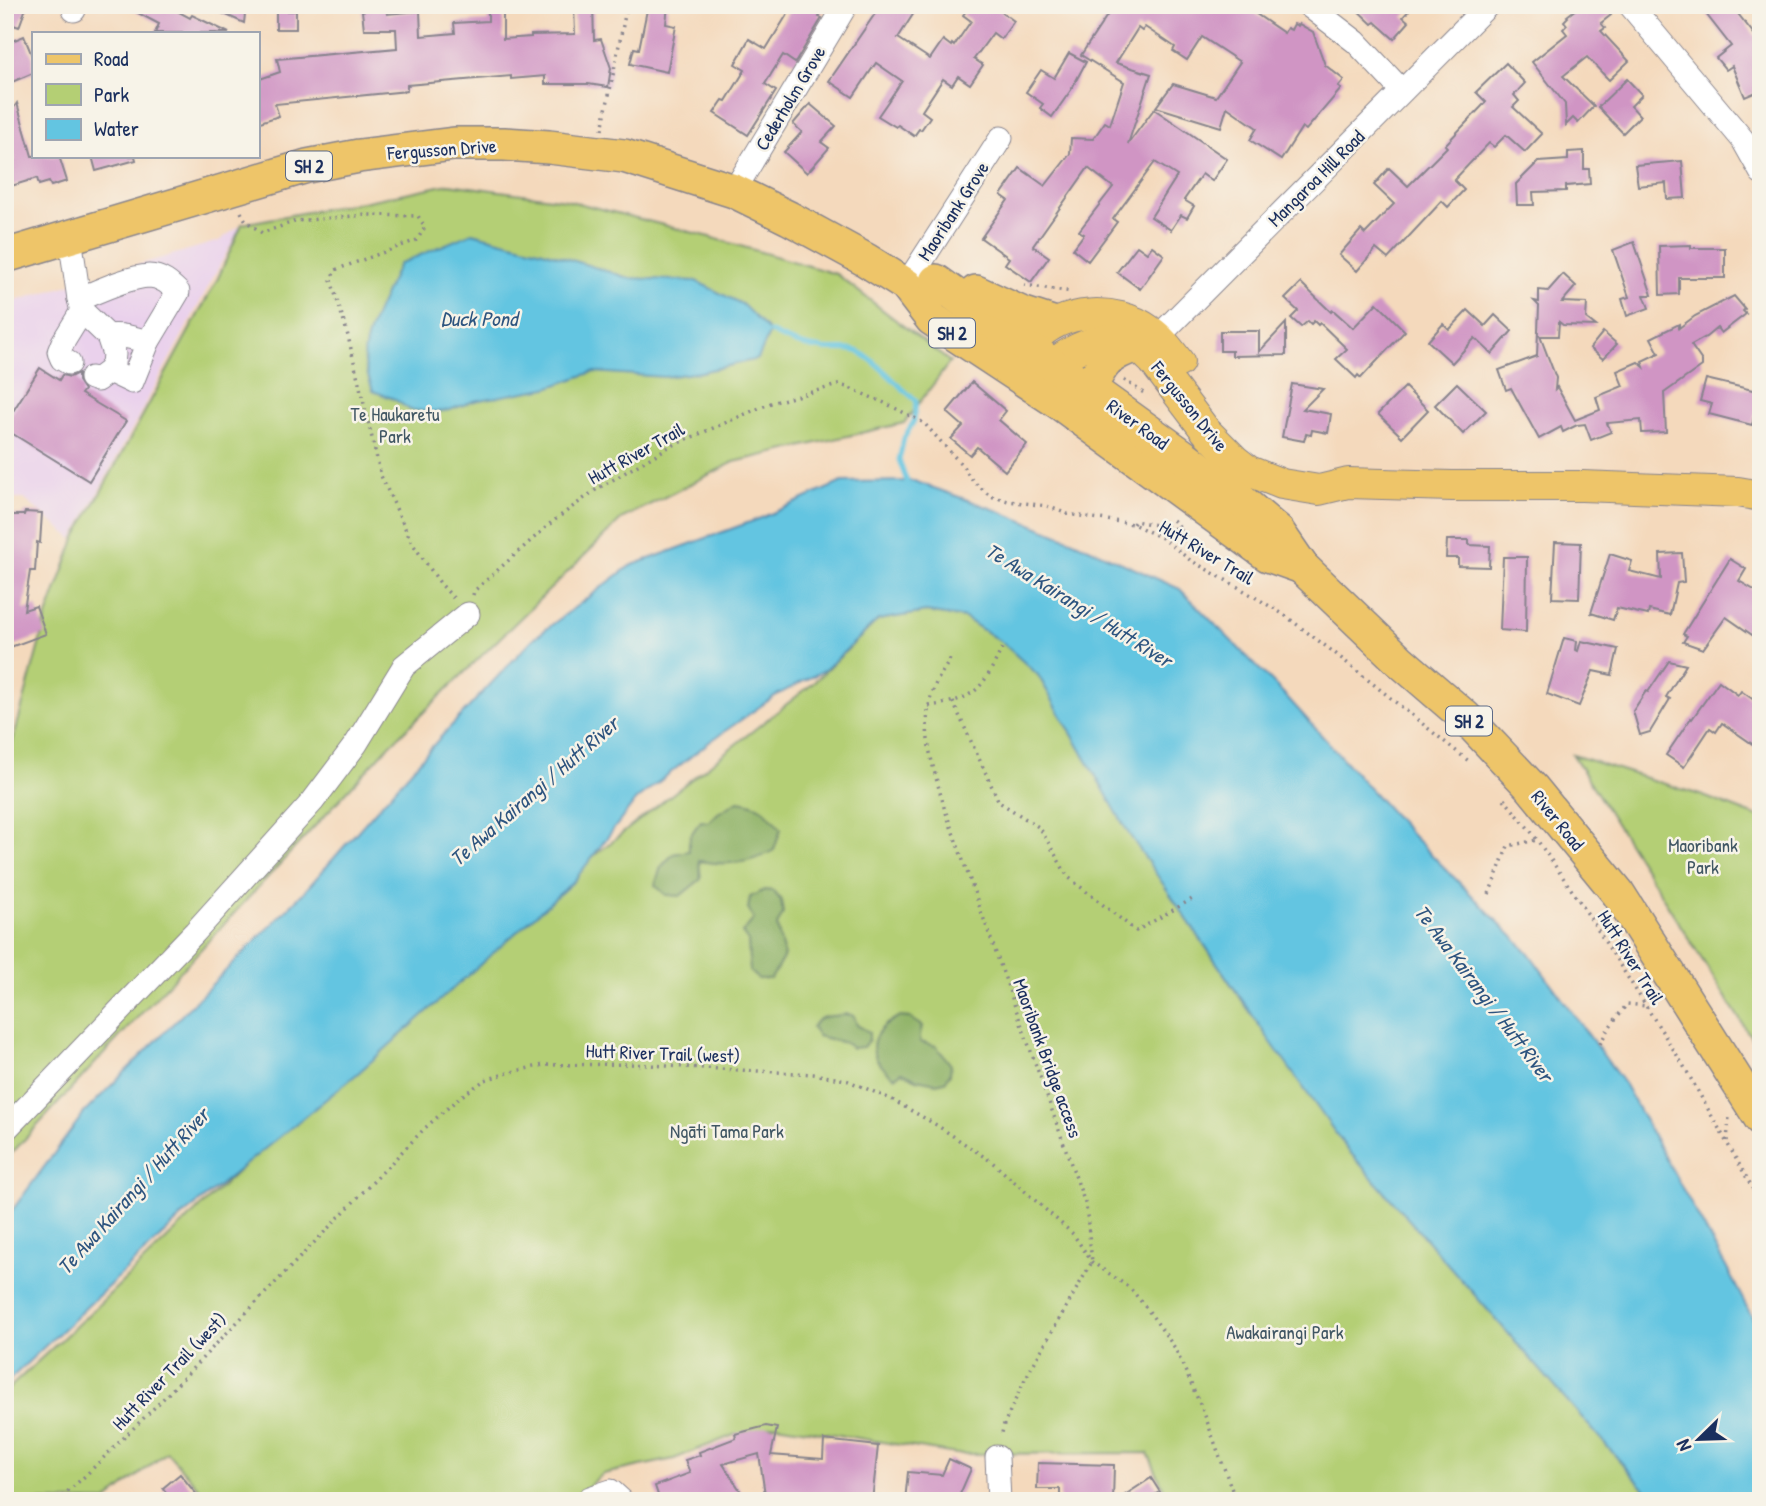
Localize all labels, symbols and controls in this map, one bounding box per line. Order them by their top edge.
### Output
legend [32,32,259,158]
street label: Cederholm Grove [749,41,832,155]
text: Road [94,44,128,73]
text: Park [94,80,129,109]
text: Water [94,114,139,143]
street label: Mangaroa Hill Road [1262,124,1370,232]
street label: Fergusson Drive [386,132,498,166]
road number: SH 2 [286,152,332,181]
street label: Maoribank Grove [911,156,995,266]
water label: Duck Pond [441,304,521,333]
road number: SH 2 [929,318,975,348]
street label: Fergusson Drive [1145,355,1235,457]
street label: River Road [1102,393,1175,456]
park label: Te Haukaretu Park [350,401,440,449]
street label: Hutt River Trail [583,415,690,490]
street label: Hutt River Trail [1155,513,1260,591]
water label: Te Awa Kairangi / Hutt River [980,536,1180,676]
road number: SH 2 [1446,706,1492,736]
water label: Te Awa Kairangi / Hutt River [443,708,627,872]
street label: River Road [1526,784,1591,856]
park label: Maoribank Park [1668,832,1738,880]
water label: Te Awa Kairangi / Hutt River [1408,898,1562,1090]
street label: Hutt River Trail [1592,905,1671,1010]
street label: Maoribank Bridge access [1007,975,1089,1141]
street label: Hutt River Trail (west) [585,1037,741,1069]
water label: Te Awa Kairangi / Hutt River [50,1099,218,1281]
park label: Ngāti Tama Park [670,1118,784,1144]
street label: Hutt River Trail (west) [106,1306,232,1436]
park label: Awakairangi Park [1226,1319,1344,1345]
north arrow [1664,1404,1734,1474]
text: N [1669,1436,1697,1455]

